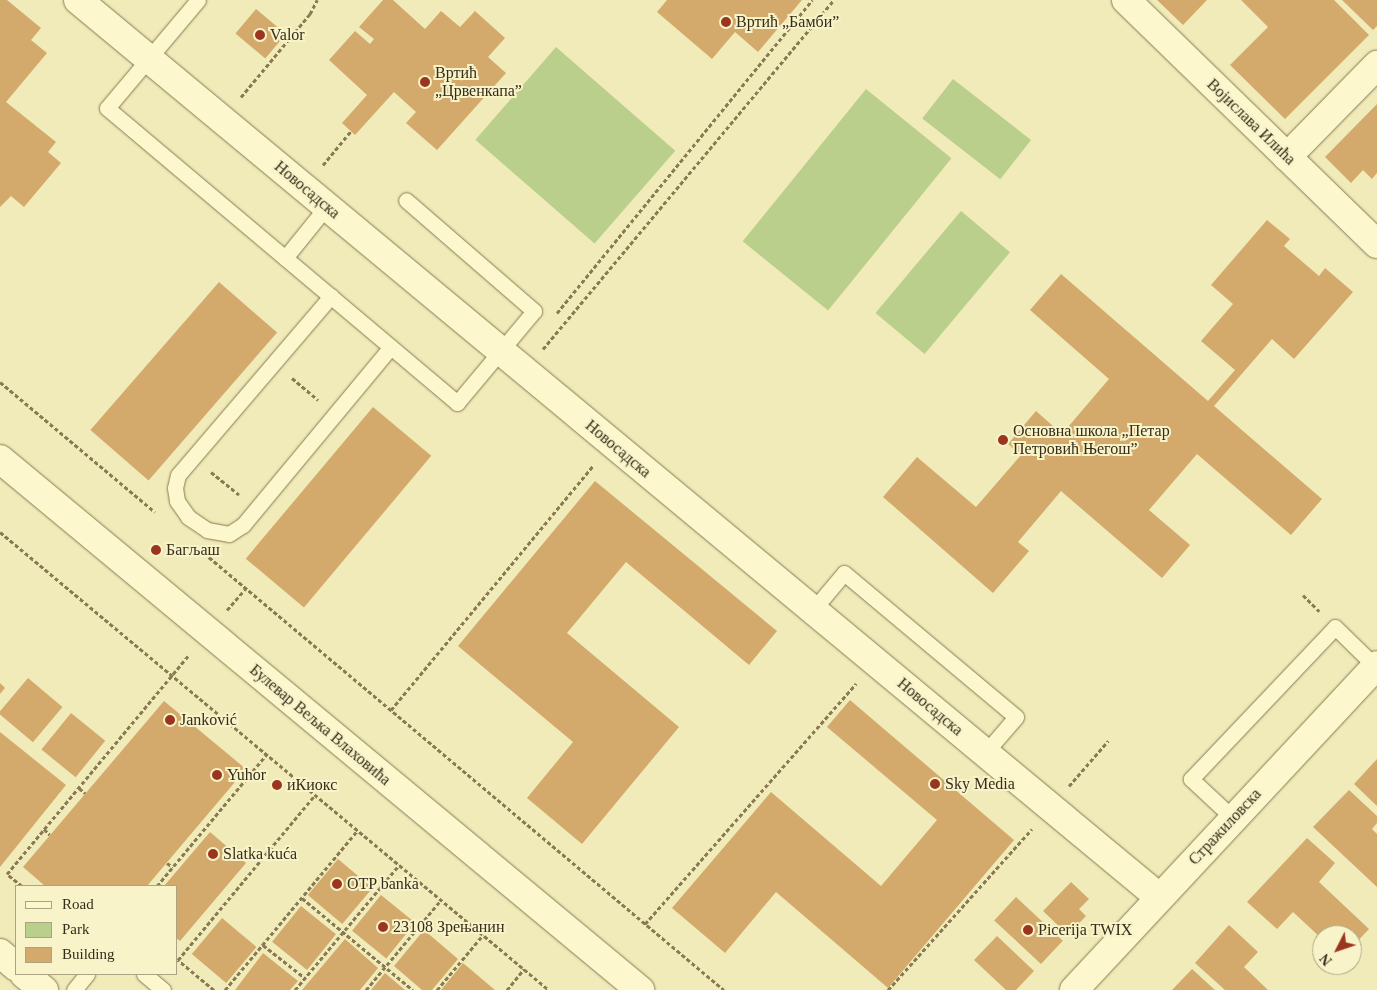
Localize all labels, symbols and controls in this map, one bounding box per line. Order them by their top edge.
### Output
place label: Вртић „Бамби” [736,12,839,32]
marker: Вртић „Бамби” [720,16,732,28]
place label: Valor [270,25,305,45]
marker: Valor [254,29,266,41]
place label: Вртић „Црвенкапа” [435,63,522,101]
street label: Војислава Илића [1203,75,1299,169]
marker: Вртић „Црвенкапа” [419,76,431,88]
street label: Новосадска [270,157,344,223]
street label: Новосадска [581,416,655,482]
place label: Основна школа „Петар Петровић Његош” [1013,421,1170,459]
marker: Основна школа „Петар Петровић Његош” [997,434,1009,446]
place label: Багљаш [166,540,220,560]
marker: Багљаш [150,544,162,556]
street label: Булевар Вељка Влаховића [246,660,394,790]
street label: Новосадска [893,674,967,740]
place label: Janković [180,710,237,730]
marker: Janković [164,714,176,726]
place label: Yuhor [227,765,266,785]
marker: Yuhor [211,769,223,781]
place label: Sky Media [945,774,1015,794]
place label: иКиокс [287,775,337,795]
marker: Sky Media [929,778,941,790]
marker: иКиокс [271,779,283,791]
street label: Стражиловска [1185,785,1265,869]
place label: Slatka kuća [223,844,297,864]
marker: Slatka kuća [207,848,219,860]
place label: OTP banka [347,874,419,894]
marker: OTP banka [331,878,343,890]
legend [15,885,178,975]
text: Road [62,896,94,912]
place label: 23108 Зрењанин [393,917,504,937]
place label: Picerija TWIX [1038,920,1133,940]
text: Park [62,921,90,937]
marker: 23108 Зрењанин [377,921,389,933]
marker: Picerija TWIX [1022,924,1034,936]
north arrow [1312,925,1362,975]
text: Building [62,946,115,962]
text: N [1317,951,1335,968]

